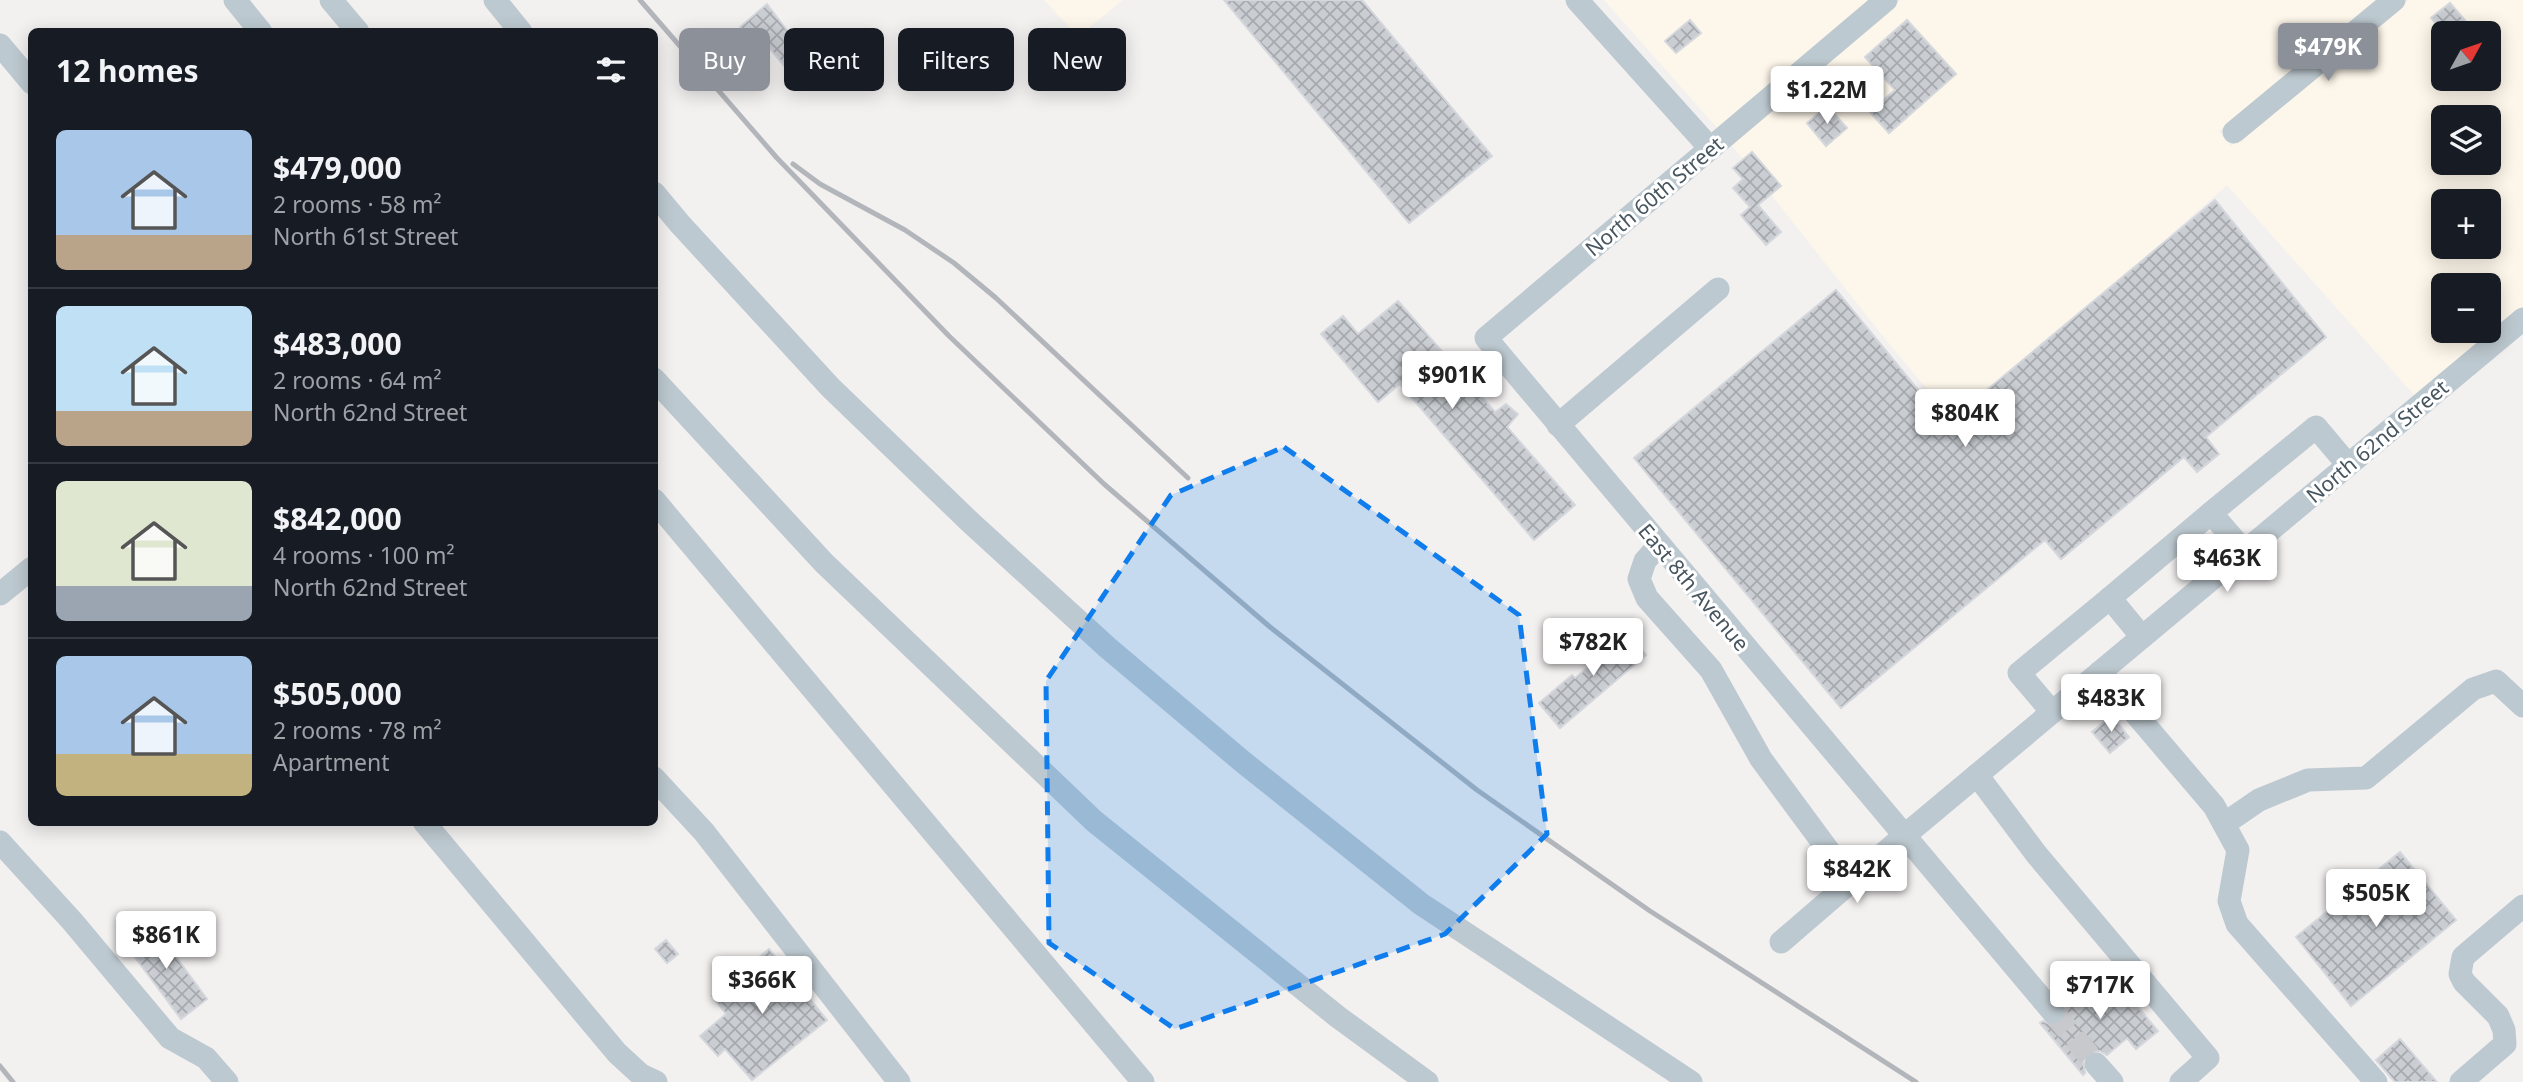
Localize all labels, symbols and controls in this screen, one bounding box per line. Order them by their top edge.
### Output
north arrow [2431,21,2501,91]
map controls [2431,21,2501,343]
pin: $479K [2279,24,2377,83]
chip: Buy [679,28,770,91]
chip: Rent [784,28,884,91]
chip: Filters [898,28,1014,91]
chip: New [1028,28,1126,91]
text: $479K [2294,30,2362,62]
text: 12 homes [56,50,199,91]
icon: filters [592,51,630,89]
pin: $1.22M [1770,66,1884,126]
text: $1.22M [1787,73,1867,105]
button: layers [2431,105,2501,175]
street label: North 60th Street [1579,130,1729,262]
text: $479,000 [273,147,402,188]
icon: home [112,158,196,242]
text: 2 rooms · 58 m² [273,188,442,220]
button: + [2431,189,2501,259]
text: North 61st Street [273,220,458,252]
button: − [2431,273,2501,343]
text: $483,000 [273,323,402,364]
icon: home [112,334,196,418]
pin: $901K [1403,352,1501,411]
text: $901K [1418,358,1486,390]
text: 2 rooms · 64 m² [273,364,442,396]
street label: North 62nd Street [2300,373,2454,509]
pin: $804K [1916,390,2014,449]
text: North 62nd Street [273,396,467,428]
text: $804K [1931,396,1999,428]
text: $842,000 [273,498,402,539]
icon: home [112,509,196,593]
street label: East 8th Avenue [1632,517,1756,657]
pin: $463K [2178,534,2276,594]
text: 4 rooms · 100 m² [273,539,455,571]
text: $463K [2193,541,2261,573]
text: North 62nd Street [273,571,467,603]
pin: $782K [1544,618,1642,678]
text: $782K [1559,625,1627,657]
text: $505,000 [273,673,402,714]
pin: $483K [2062,674,2160,734]
text: $483K [2077,681,2145,713]
icon: home [112,684,196,768]
text: 2 rooms · 78 m² [273,714,442,746]
text: Apartment [273,746,390,778]
pin: $842K [1808,846,1906,905]
text: $842K [1823,852,1891,884]
pin: $505K [2327,870,2425,929]
text: $505K [2342,876,2410,908]
pin: $861K [117,912,215,971]
text: $861K [132,918,200,950]
pin: $366K [713,956,811,1016]
pin: $717K [2051,962,2149,1021]
text: $366K [728,963,796,995]
text: $717K [2066,968,2134,1000]

